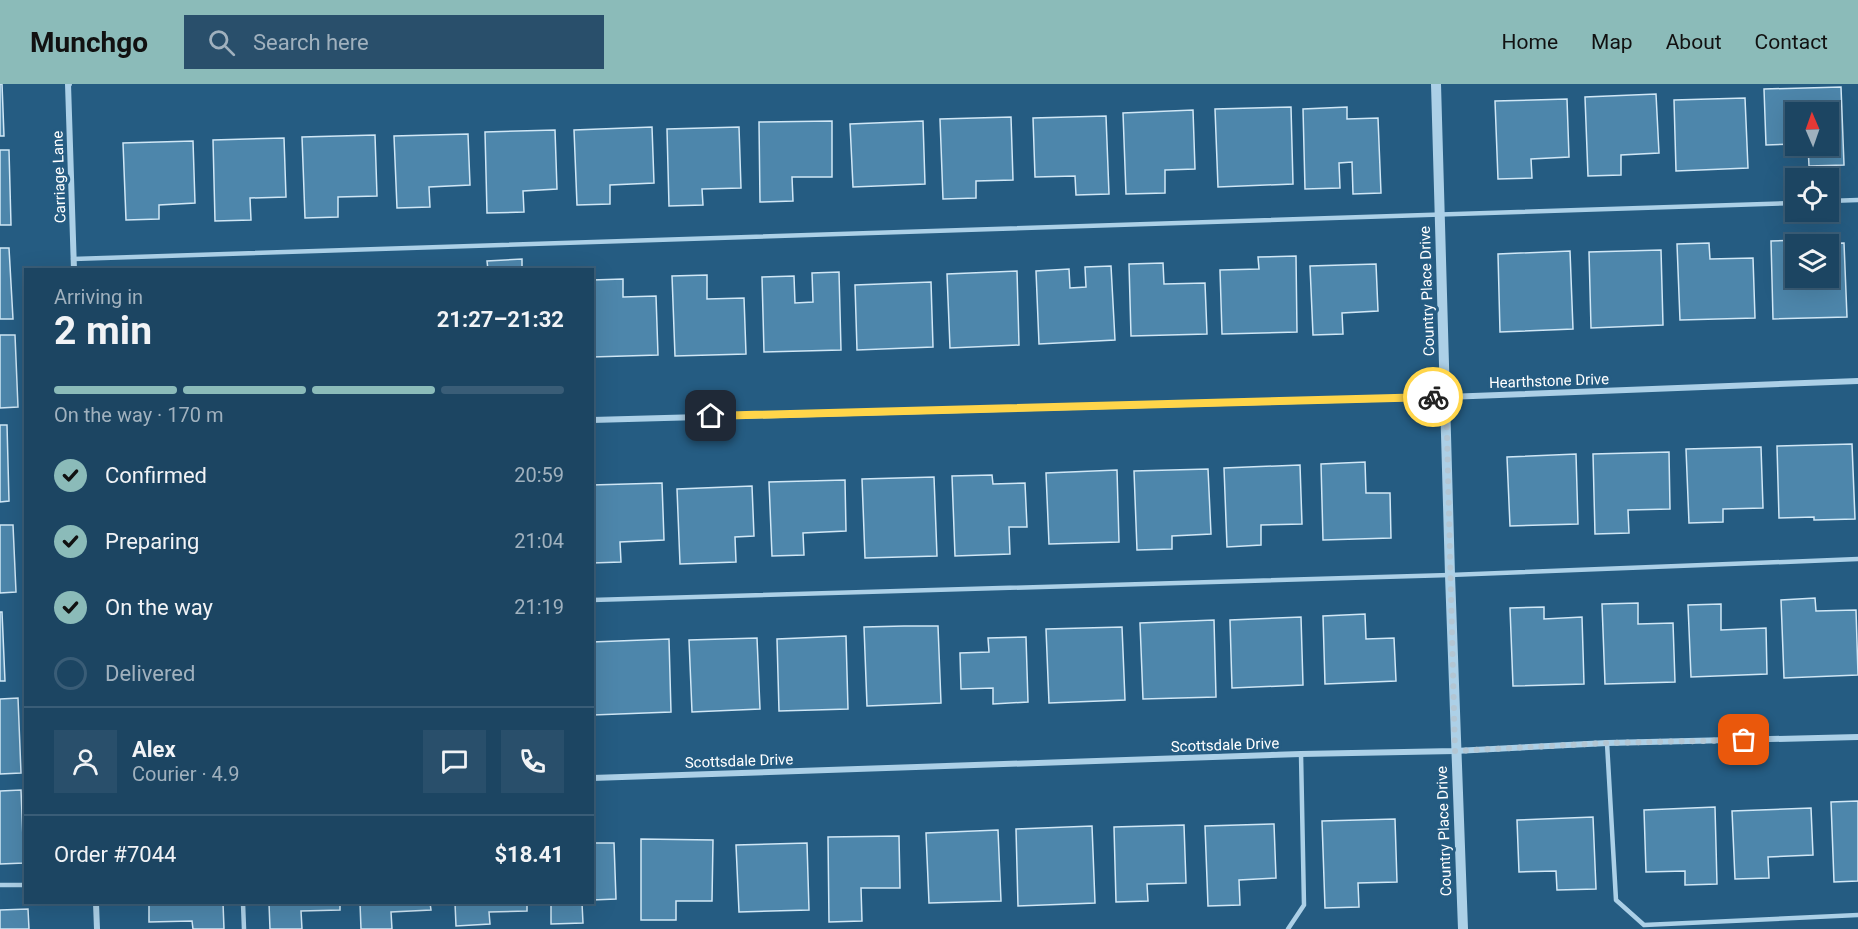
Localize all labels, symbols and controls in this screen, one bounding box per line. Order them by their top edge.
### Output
search box [184,15,604,69]
text: Munchgo [30,26,148,59]
icon: search [205,26,238,59]
text: Search here [253,30,369,55]
text: Home [1502,30,1558,54]
text: Map [1591,30,1633,54]
text: About [1666,30,1722,54]
text: Contact [1755,30,1828,54]
north arrow [1785,102,1839,156]
map controls [1785,102,1839,288]
street label: Carriage Lane [48,130,70,224]
button: locate [1785,168,1839,222]
street label: Country Place Drive [1416,226,1438,356]
button: layers [1785,234,1839,288]
text: Arriving in [54,285,143,309]
text: 21:27–21:32 [437,307,564,332]
text: 2 min [54,308,152,354]
courier [1403,367,1463,427]
street label: Hearthstone Drive [1489,370,1609,392]
icon: bike [1417,381,1450,414]
pin [685,390,736,441]
icon: home [694,399,727,432]
text: On the way · 170 m [54,403,223,427]
icon: check [54,459,87,492]
text: Confirmed [105,463,207,488]
text: 20:59 [514,463,564,487]
icon: check [54,525,87,558]
text: Preparing [105,529,199,554]
text: 21:04 [514,529,564,553]
icon: check [54,591,87,624]
text: On the way [105,595,213,620]
text: 21:19 [514,595,564,619]
text: Delivered [105,661,195,686]
pin [1718,714,1769,765]
icon: bag [1727,723,1760,756]
button: person [54,730,117,793]
button: chat [423,730,486,793]
button: phone [501,730,564,793]
street label: Scottsdale Drive [1170,734,1280,756]
text: Alex [132,737,176,762]
street label: Scottsdale Drive [684,750,794,772]
text: Courier · 4.9 [132,762,239,786]
street label: Country Place Drive [1433,766,1455,896]
text: Order #7044 [54,842,176,867]
text: $18.41 [495,842,564,867]

